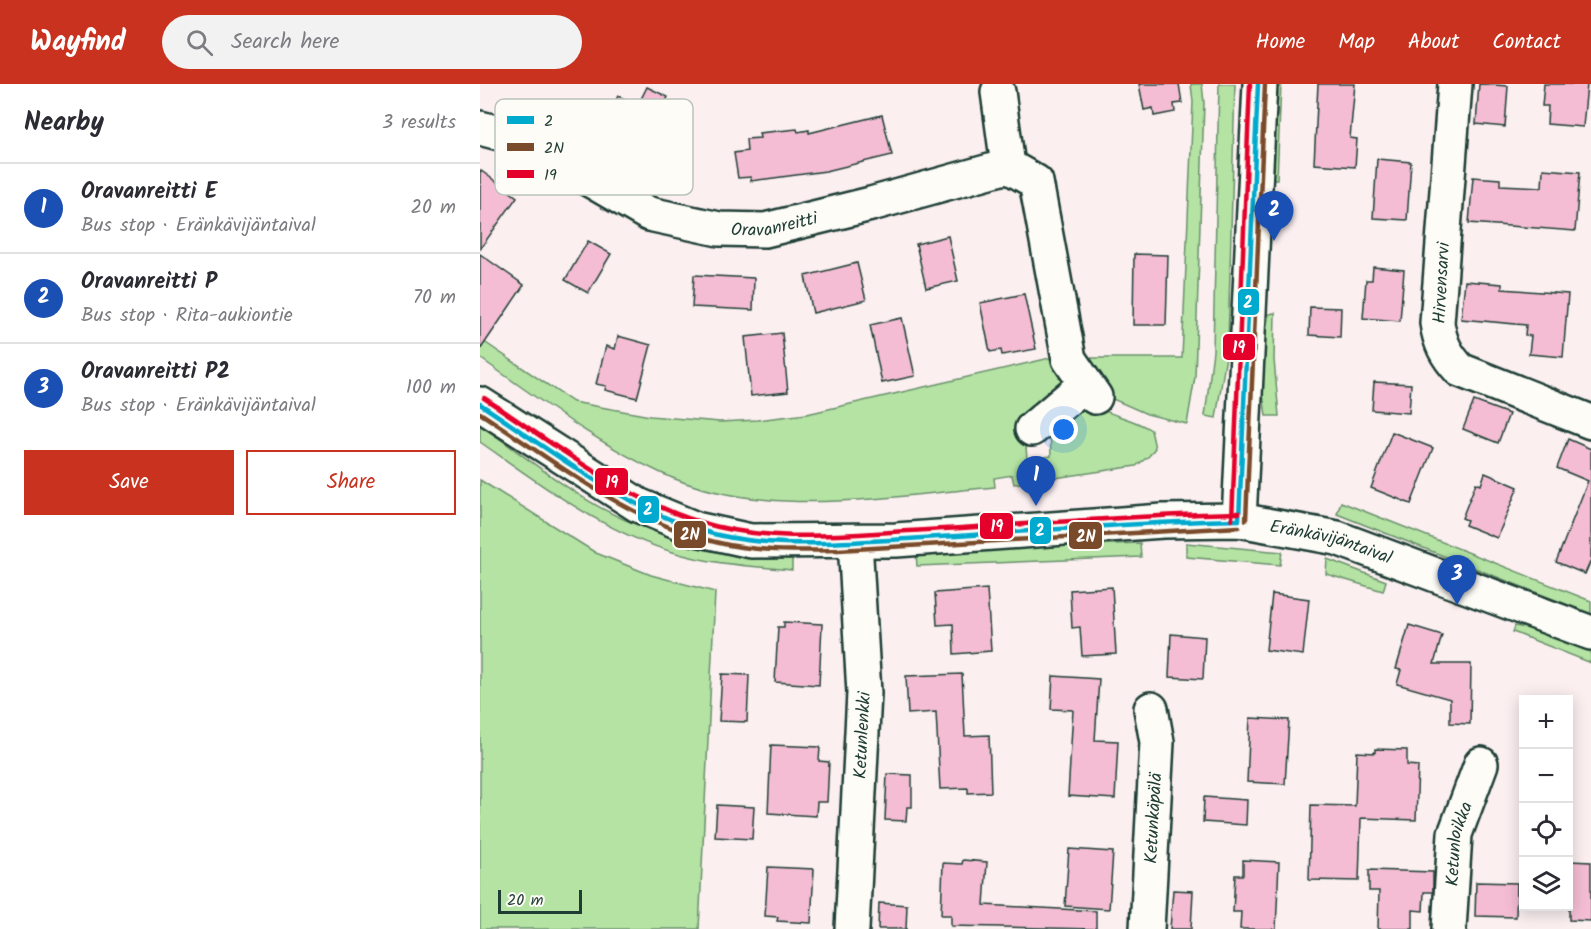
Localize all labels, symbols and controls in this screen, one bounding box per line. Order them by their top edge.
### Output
search box [162,15,582,69]
text: Wayfind [30,20,126,65]
text: Search here [231,25,339,60]
icon: search [183,26,216,59]
text: Home [1256,26,1305,59]
text: Map [1338,26,1375,59]
text: About [1408,26,1459,59]
text: Contact [1492,26,1561,59]
legend [495,99,693,195]
text: Nearby [24,102,104,144]
text: 3 results [382,107,456,139]
text: 2 [544,109,553,134]
text: 2N [544,136,564,161]
text: 19 [544,163,557,188]
text: Oravanreitti E [81,175,217,210]
text: 1 [40,192,47,224]
text: 20 m [410,192,456,224]
pin: 2 [1254,192,1294,241]
street label: Oravanreitti [730,204,821,246]
text: Bus stop · Eränkävijäntaival [81,210,316,242]
street label: Hirvensarvi [1426,241,1459,325]
text: Oravanreitti P [81,265,217,300]
text: 2 [38,282,49,314]
text: 70 m [413,282,456,314]
line badge: 2 [1237,288,1260,316]
text: 2 [1243,291,1253,316]
text: Bus stop · Rita-aukiontie [81,300,293,332]
line badge: 19 [1222,333,1256,361]
text: 19 [1233,336,1245,361]
text: Oravanreitti P2 [81,355,230,390]
text: 3 [38,372,49,404]
text: 100 m [406,372,456,404]
text: Bus stop · Eränkävijäntaival [81,390,316,422]
your location [1049,415,1078,444]
button: Save [24,450,234,515]
button: Share [246,450,456,515]
pin: 1 [1016,456,1056,506]
line badge: 19 [594,467,629,496]
text: 19 [606,471,618,496]
line badge: 2 [637,495,660,524]
text: 2 [643,498,653,523]
line badge: 19 [979,512,1014,540]
street label: Eränkävijäntaival [1267,513,1397,574]
text: 19 [991,515,1003,540]
line badge: 2 [1029,516,1052,545]
text: 2 [1035,519,1045,544]
line badge: 2N [673,520,707,549]
line badge: 2N [1068,521,1103,550]
text: 2N [680,523,700,548]
text: 2N [1076,525,1096,550]
pin: 3 [1438,556,1476,605]
street label: Ketunlenkki [847,690,880,780]
map controls [1519,695,1573,911]
button: + [1519,695,1573,749]
button: − [1519,749,1573,803]
street label: Ketunkäpälä [1138,771,1171,864]
street label: Ketunloikka [1439,798,1482,887]
button: locate [1519,803,1573,857]
button: layers [1519,857,1573,911]
scale bar [498,887,582,914]
text: 20 m [507,888,543,913]

